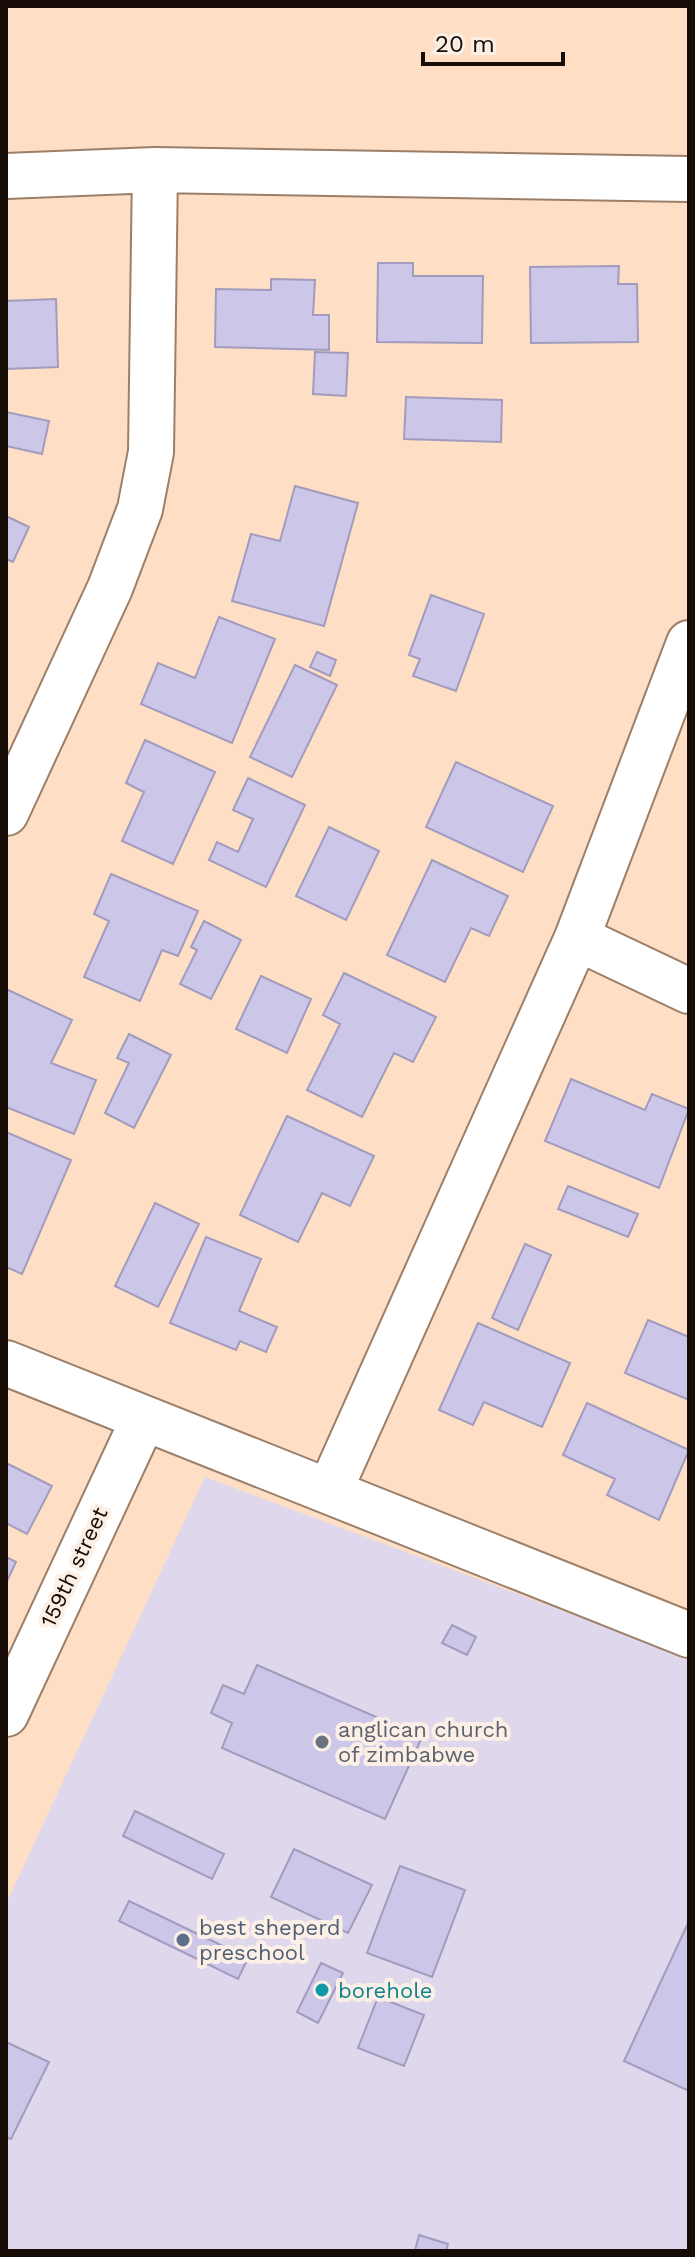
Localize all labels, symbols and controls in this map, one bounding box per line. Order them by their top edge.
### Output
scale bar [423,16,563,66]
text: 20 m [435,30,495,58]
street label: 159th street [35,1503,113,1631]
place label: anglican church of zimbabwe [338,1717,508,1767]
marker: anglican church of zimbabwe [313,1733,331,1751]
place label: best sheperd preschool [199,1915,341,1965]
marker: best sheperd preschool [174,1931,192,1949]
place label: borehole [338,1978,433,2003]
marker: borehole [313,1981,331,1999]

